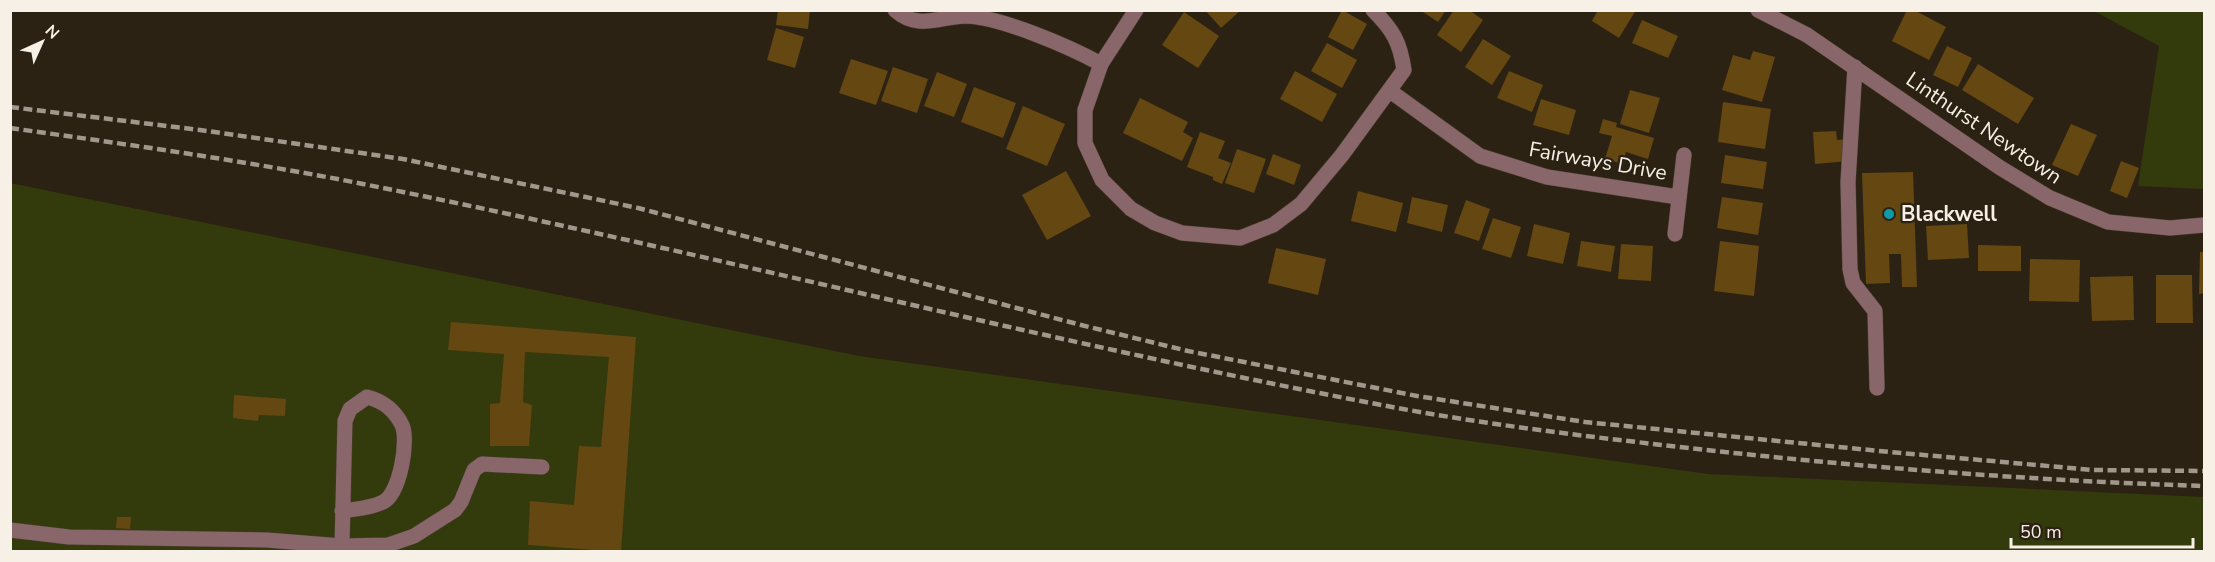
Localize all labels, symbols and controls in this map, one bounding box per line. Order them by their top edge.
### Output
north arrow [12,12,72,72]
text: N [40,20,64,44]
street label: Linthurst Newtown [1901,65,2067,191]
street label: Fairways Drive [1527,135,1669,187]
place label: Blackwell [1901,200,1997,228]
marker: Blackwell [1882,207,1896,221]
scale bar [2011,511,2192,549]
text: 50 m [2020,520,2062,544]

